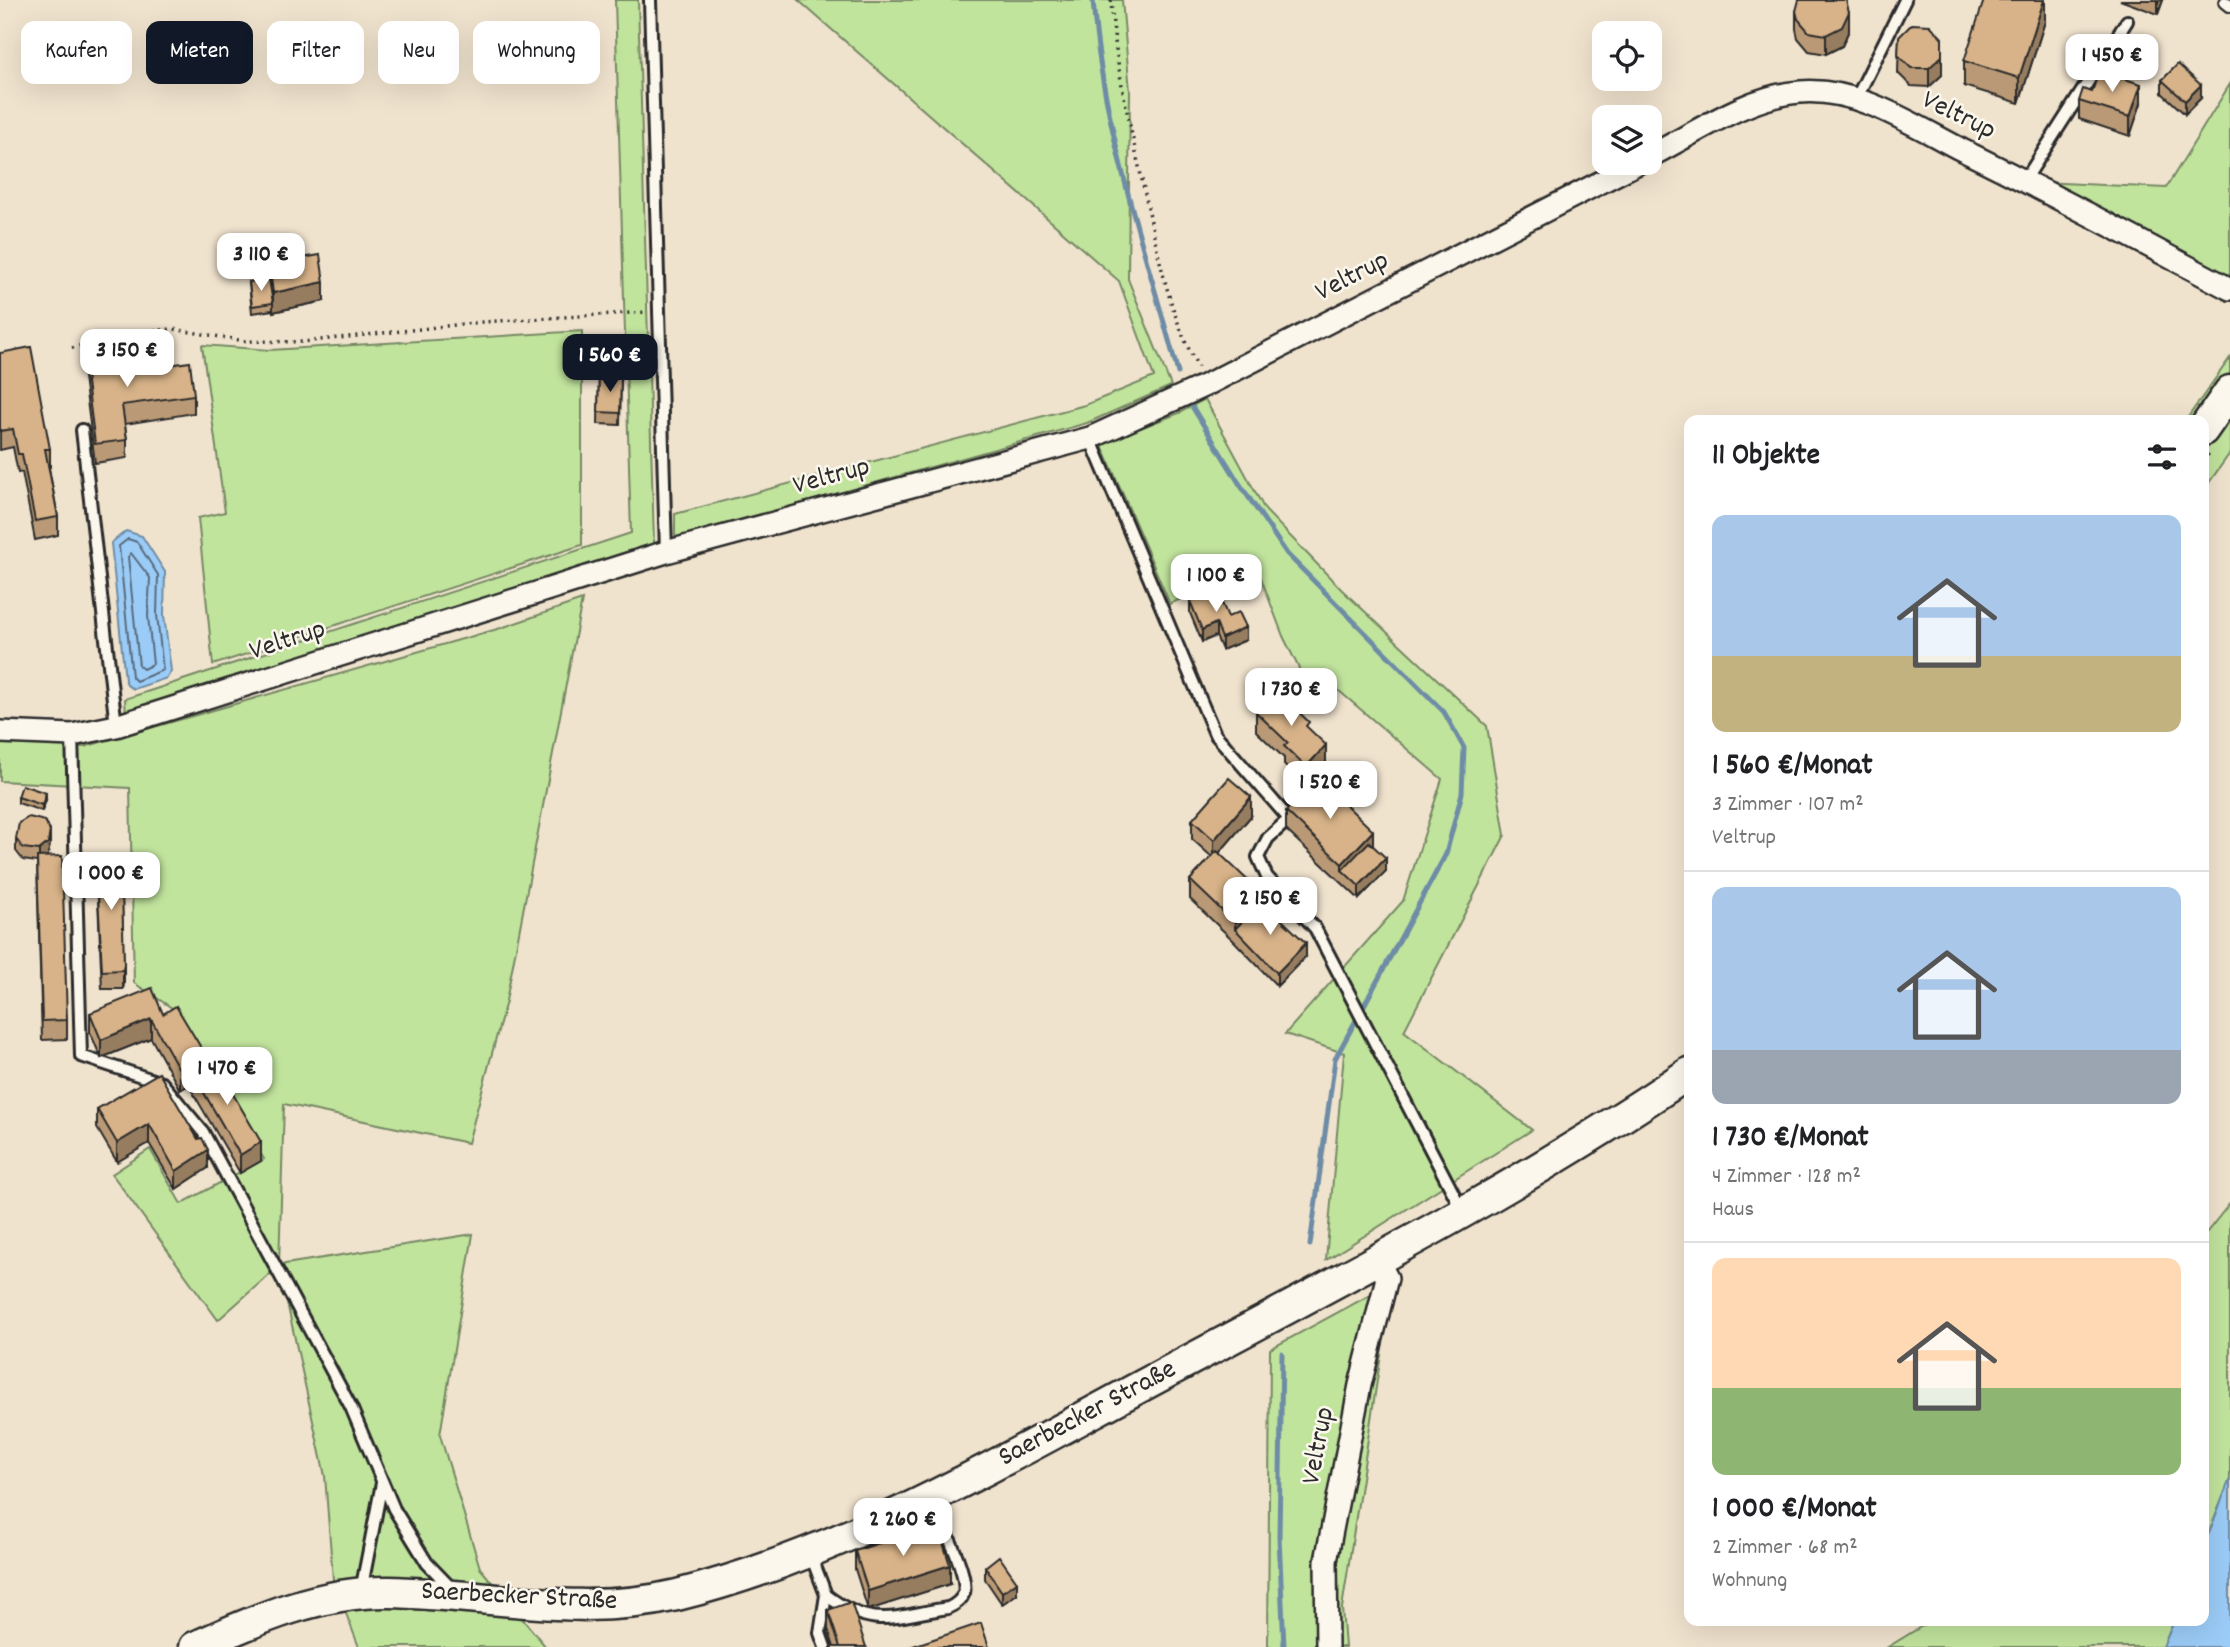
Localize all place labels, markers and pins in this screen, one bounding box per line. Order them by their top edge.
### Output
pin: 1 450 € [2047,34,2177,94]
pin: 3 110 € [196,233,326,293]
pin: 3 150 € [62,330,192,389]
pin: 1 560 € [545,334,675,394]
pin: 1 100 € [1151,554,1281,614]
pin: 1 730 € [1226,668,1356,728]
pin: 1 520 € [1265,762,1395,821]
pin: 1 000 € [46,852,176,912]
pin: 2 150 € [1205,878,1335,937]
pin: 1 470 € [162,1048,292,1107]
pin: 2 260 € [838,1498,968,1558]

